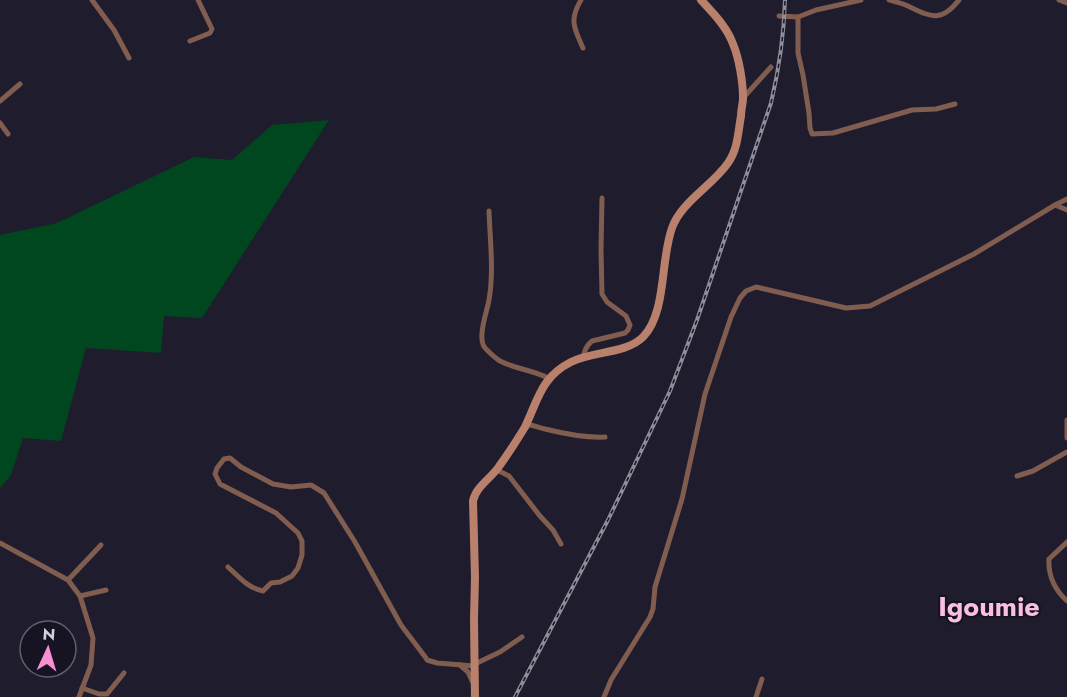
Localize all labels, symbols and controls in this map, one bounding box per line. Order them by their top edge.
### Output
district label: Igoumie [938,587,1040,626]
north arrow [18,619,78,679]
text: N [42,623,56,646]

